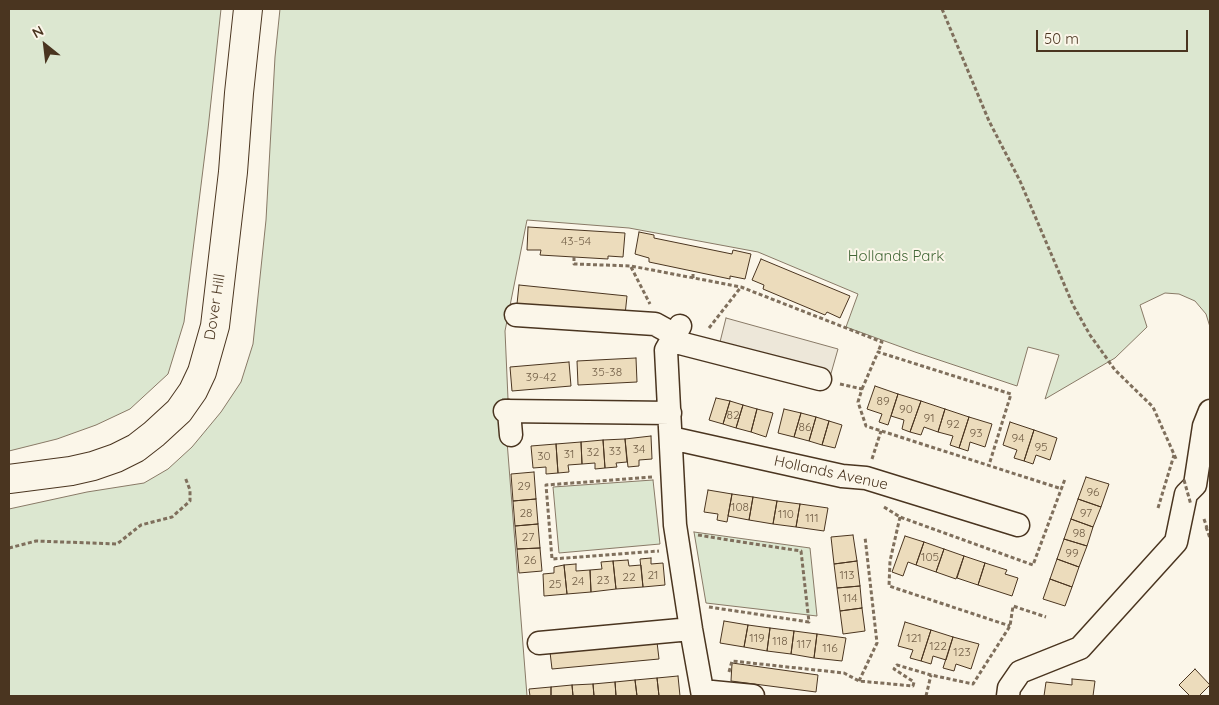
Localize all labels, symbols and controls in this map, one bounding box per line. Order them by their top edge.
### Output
north arrow [20,20,70,70]
scale bar [1039,20,1192,52]
text: N [29,22,47,42]
text: 50 m [1044,29,1079,48]
house number: 43-54 [561,234,591,248]
park label: Hollands Park [848,247,944,265]
street label: Dover Hill [201,273,229,341]
house number: 35-38 [592,365,622,379]
house number: 39-42 [526,370,556,384]
house number: 89 [876,394,890,408]
house number: 90 [899,402,913,416]
house number: 82 [726,408,740,422]
house number: 91 [923,411,935,425]
house number: 92 [946,417,960,431]
house number: 86 [799,420,811,434]
house number: 93 [970,426,982,440]
house number: 94 [1011,431,1025,445]
house number: 95 [1034,440,1048,454]
house number: 34 [633,442,645,456]
house number: 33 [609,444,621,458]
house number: 32 [587,445,599,459]
house number: 31 [564,447,574,461]
house number: 30 [537,449,551,463]
street label: Hollands Avenue [772,452,890,494]
house number: 29 [517,479,531,493]
house number: 96 [1086,485,1100,499]
house number: 108 [731,500,749,514]
house number: 28 [519,506,533,520]
house number: 97 [1080,506,1092,520]
house number: 110 [778,507,794,521]
house number: 111 [805,511,819,525]
house number: 98 [1072,526,1086,540]
house number: 27 [522,530,534,544]
house number: 99 [1065,546,1079,560]
house number: 105 [921,550,939,564]
house number: 26 [523,553,537,567]
house number: 21 [647,568,659,582]
house number: 113 [839,568,855,582]
house number: 22 [622,570,636,584]
house number: 23 [597,573,609,587]
house number: 24 [572,574,584,588]
house number: 25 [548,577,562,591]
house number: 114 [842,591,858,605]
house number: 119 [749,631,765,645]
house number: 121 [906,631,922,645]
house number: 118 [772,634,788,648]
house number: 117 [796,637,812,651]
house number: 122 [929,639,947,653]
house number: 116 [822,641,838,655]
house number: 123 [953,645,971,659]

